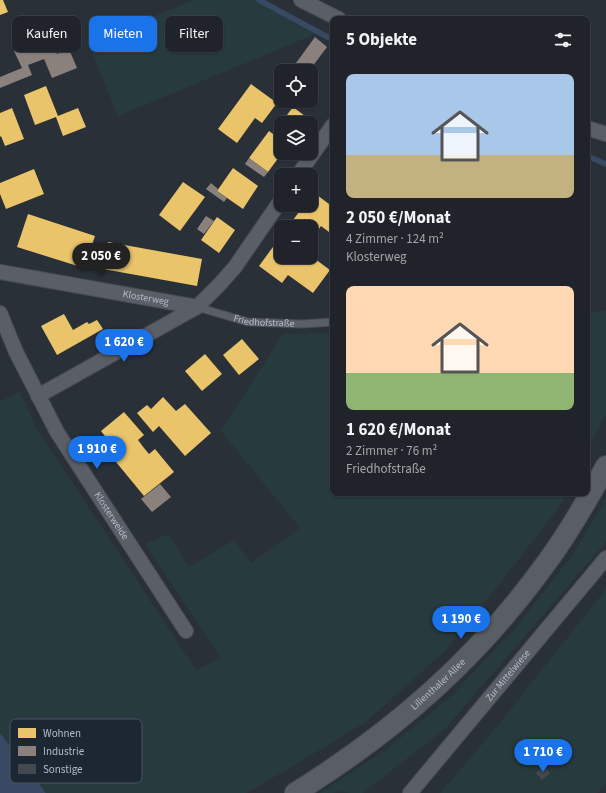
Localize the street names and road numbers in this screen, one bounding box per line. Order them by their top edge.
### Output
street label: Klosterweg [121,287,170,309]
street label: Friedhofstraße [232,311,295,331]
street label: Klosterweide [91,489,132,543]
street label: Zur Mittelwiese [482,647,534,704]
street label: Lilienthaler Allee [408,655,469,713]

